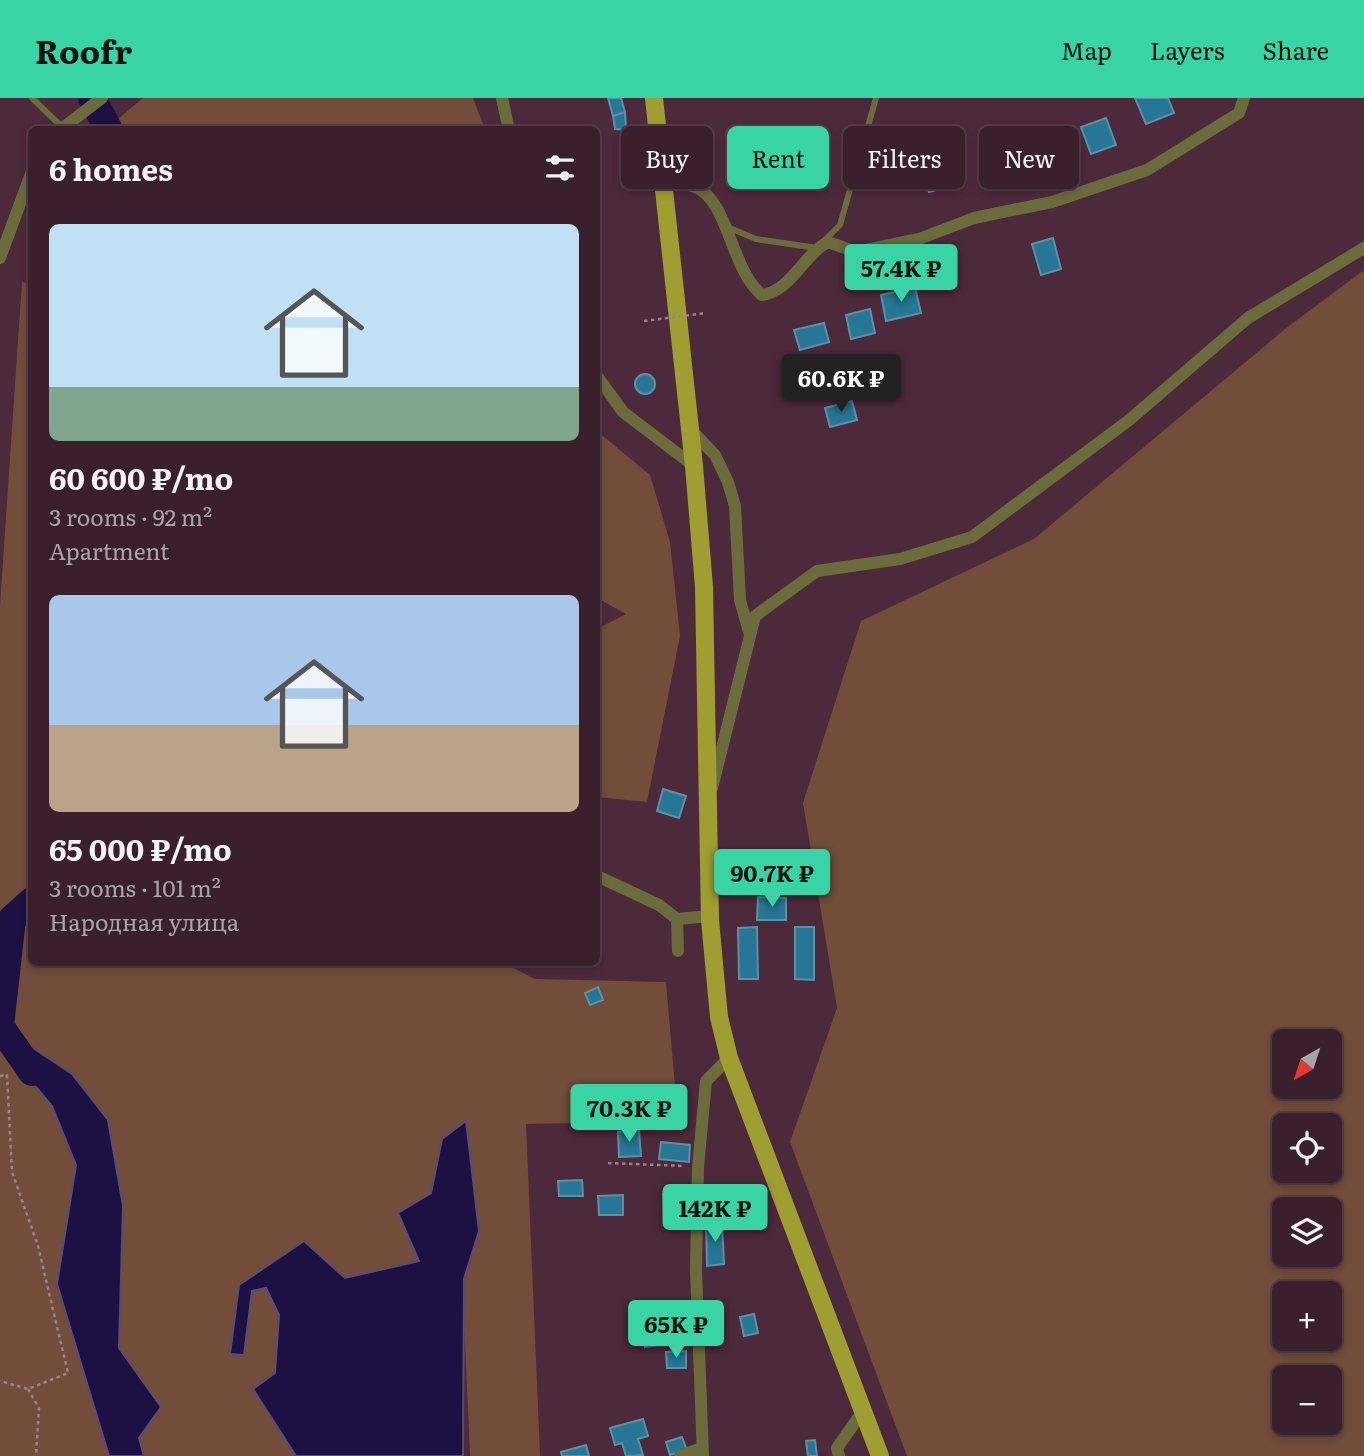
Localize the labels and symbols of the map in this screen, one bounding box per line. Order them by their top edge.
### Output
pin: 57.4K ₽ [836,244,966,304]
pin: 60.6K ₽ [776,354,906,414]
pin: 90.7K ₽ [707,850,837,909]
north arrow [1272,1029,1342,1099]
pin: 70.3K ₽ [564,1084,694,1144]
pin: 142K ₽ [658,1184,772,1244]
pin: 65K ₽ [627,1300,725,1360]

